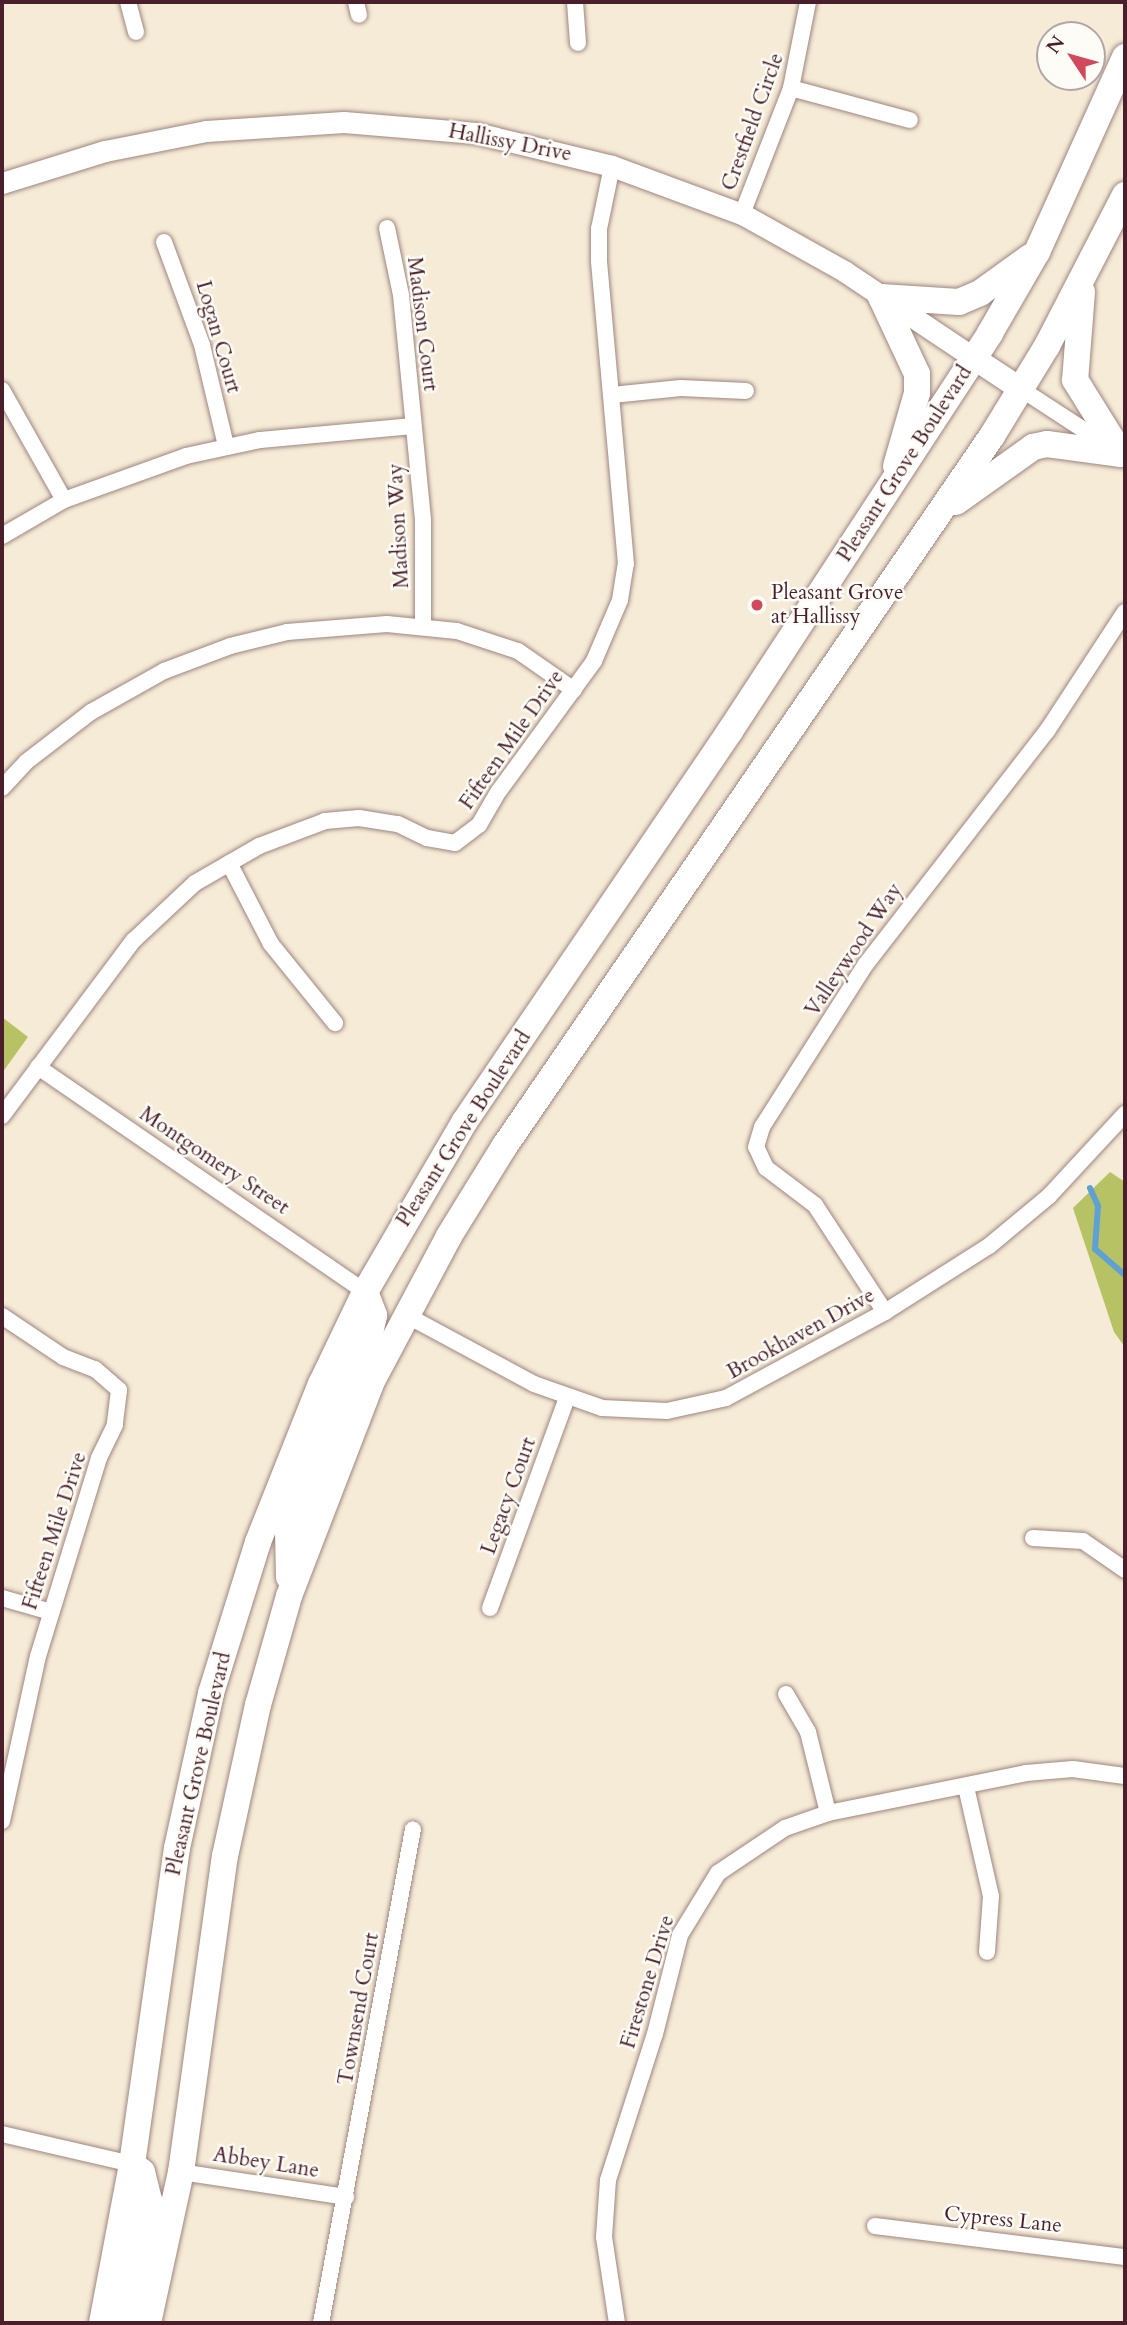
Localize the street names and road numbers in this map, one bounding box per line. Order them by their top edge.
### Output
street label: Crestfield Circle [716,50,790,194]
street label: Hallissy Drive [446,119,574,167]
street label: Madison Court [401,255,443,393]
street label: Logan Court [190,278,246,396]
street label: Pleasant Grove Boulevard [832,361,978,567]
street label: Madison Way [383,463,415,589]
street label: Fifteen Mile Drive [454,665,570,815]
street label: Valleywood Way [800,878,908,1022]
street label: Pleasant Grove Boulevard [391,1026,537,1232]
street label: Montgomery Street [134,1102,294,1220]
street label: Brookhaven Drive [723,1283,879,1385]
street label: Legacy Court [476,1434,542,1558]
street label: Fifteen Mile Drive [18,1449,92,1613]
street label: Pleasant Grove Boulevard [161,1650,237,1878]
street label: Firestone Drive [616,1912,680,2052]
street label: Townsend Court [333,1931,385,2087]
street label: Abbey Lane [211,2142,321,2184]
street label: Cypress Lane [943,2201,1063,2239]

